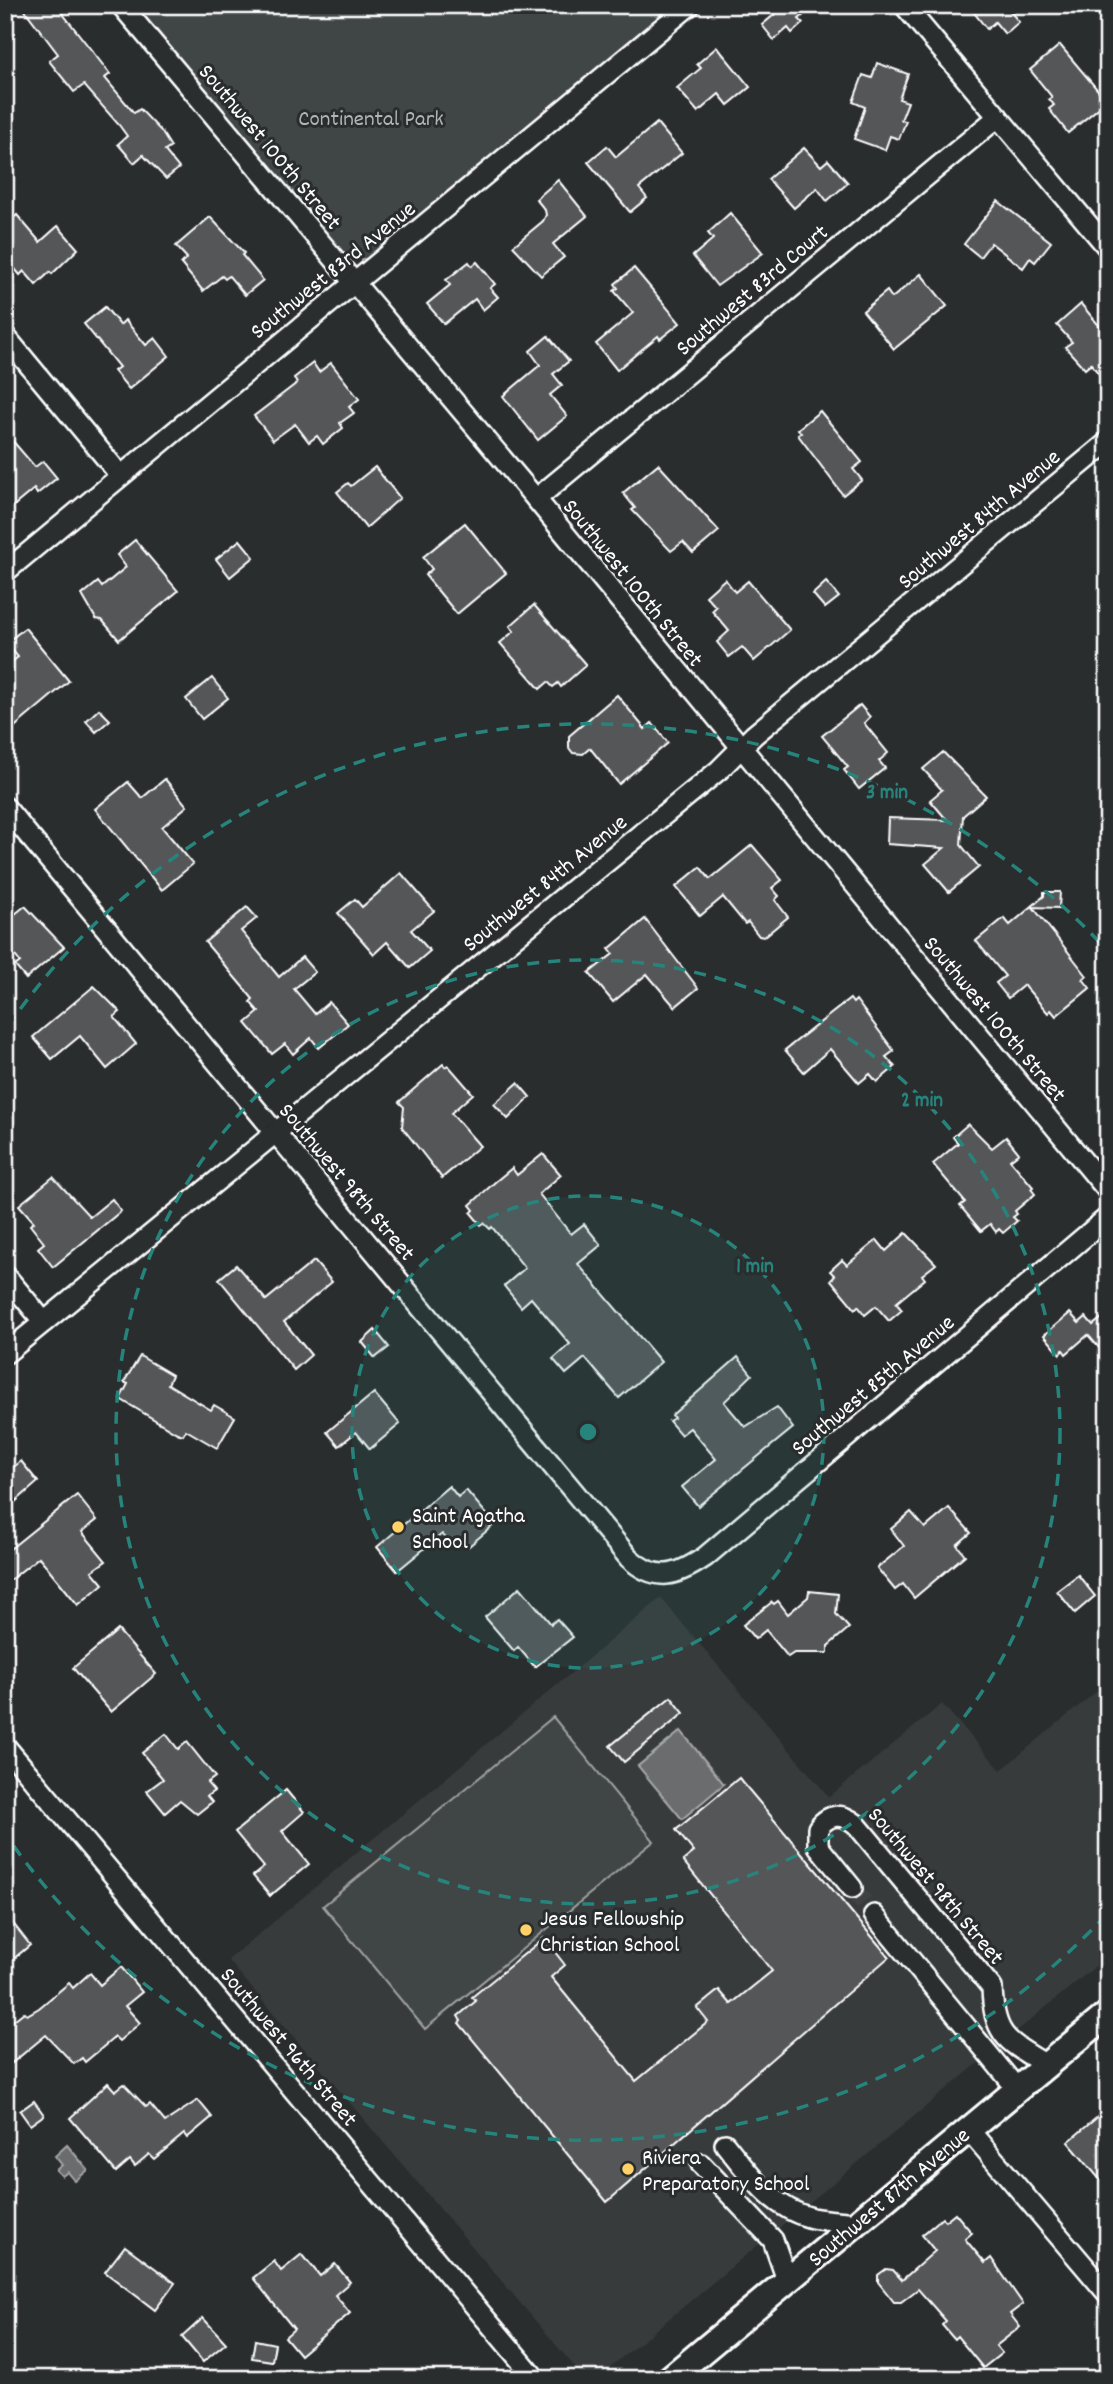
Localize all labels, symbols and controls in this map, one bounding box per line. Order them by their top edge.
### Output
street label: Southwest 100th Street [189,58,348,239]
park label: Continental Park [298,104,444,137]
street label: Southwest 83rd Avenue [244,195,424,349]
street label: Southwest 83rd Court [670,218,837,365]
street label: Southwest 84th Avenue [892,443,1069,599]
street label: Southwest 100th Street [553,493,710,675]
text: 3 min [866,779,908,809]
street label: Southwest 84th Avenue [457,808,636,962]
street label: Southwest 100th Street [914,930,1073,1111]
text: 2 min [901,1087,943,1117]
street label: Southwest 98th Street [269,1097,421,1270]
text: 1 min [736,1253,774,1283]
street label: Southwest 85th Avenue [785,1308,963,1465]
centre of rings [576,1420,600,1444]
place label: Saint Agatha School [412,1501,526,1560]
marker: Saint Agatha School [390,1519,406,1535]
street label: Southwest 98th Street [858,1801,1010,1974]
place label: Jesus Fellowship Christian School [540,1904,684,1963]
marker: Jesus Fellowship Christian School [518,1922,534,1938]
street label: Southwest 96th Street [211,1961,364,2135]
street label: Southwest 87th Avenue [802,2121,979,2277]
place label: Riviera Preparatory School [642,2143,810,2202]
marker: Riviera Preparatory School [620,2161,636,2177]

